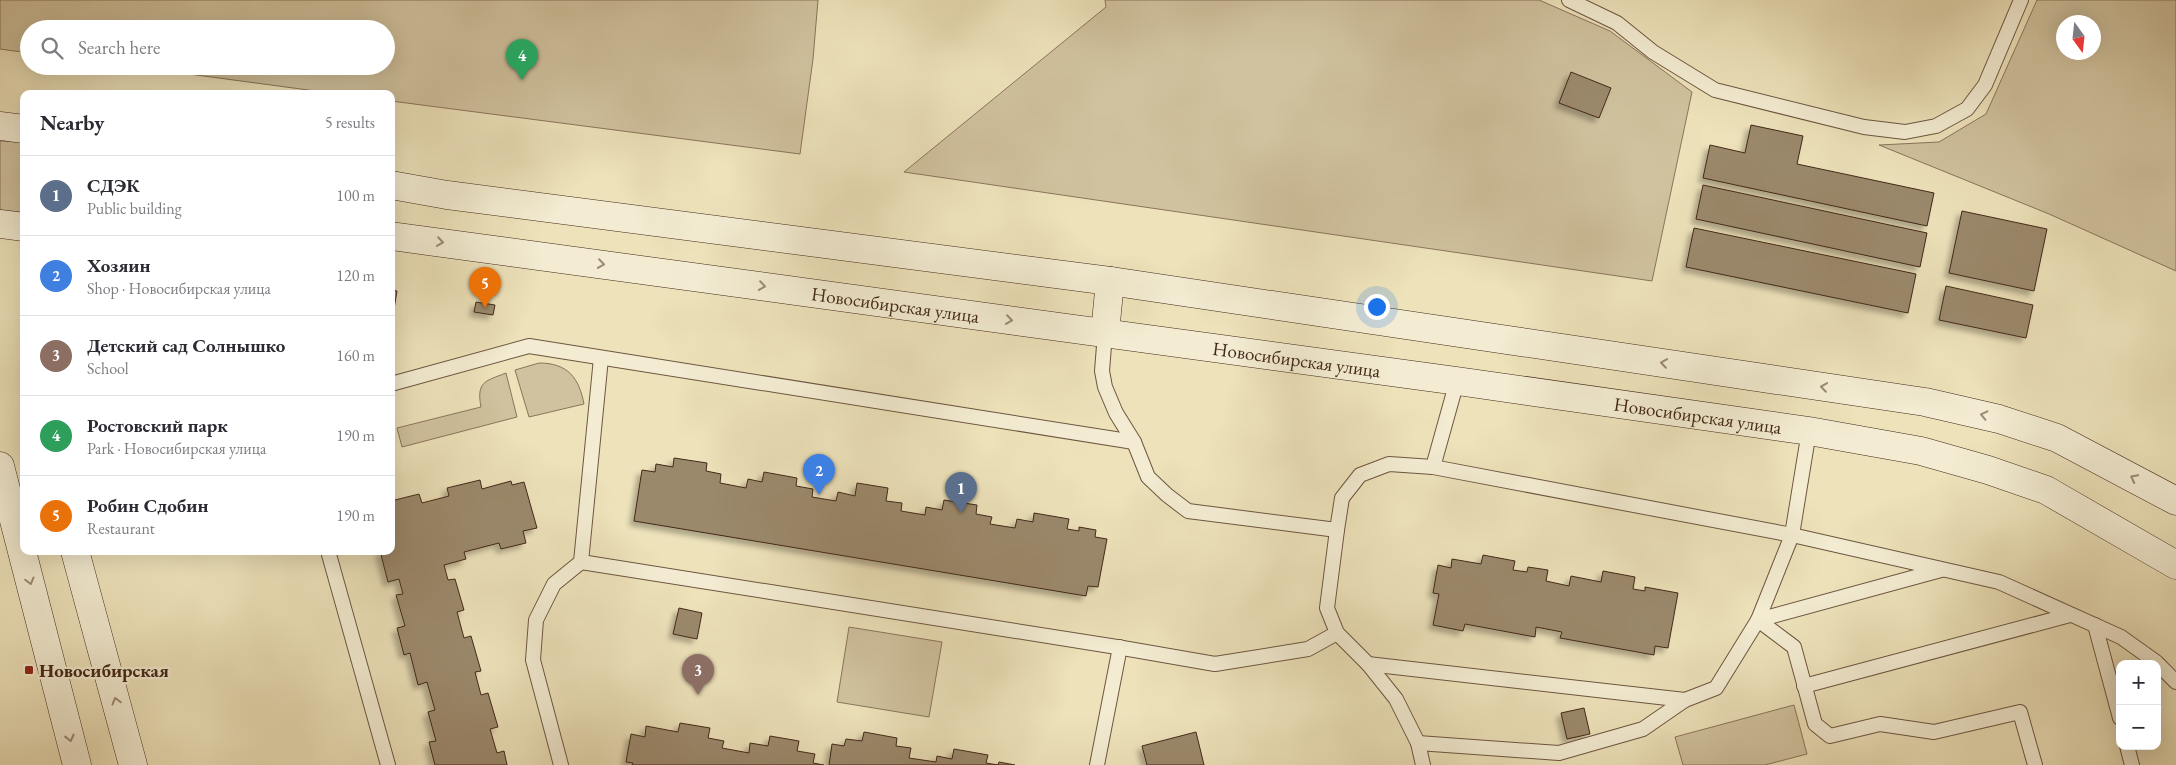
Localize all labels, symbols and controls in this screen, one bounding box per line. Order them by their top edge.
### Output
north arrow [2056,15,2101,60]
search box [20,20,395,75]
icon: search [38,34,66,62]
text: Search here [78,35,160,60]
pin: 4 [506,39,538,80]
text: Nearby [40,109,104,136]
text: 5 results [325,112,375,133]
text: СДЭК [87,173,140,198]
text: 1 [52,185,60,206]
text: 100 m [336,185,375,206]
text: Public building [87,198,182,219]
one-way arrow [436,236,444,247]
text: Хозяин [87,253,151,278]
one-way arrow [597,258,605,269]
text: 2 [52,265,60,286]
text: 120 m [336,265,375,286]
pin: 5 [469,267,501,308]
text: Shop · Новосибирская улица [87,278,271,299]
one-way arrow [758,280,766,291]
street label: Новосибирская улица [810,281,981,328]
your location [1364,294,1390,320]
one-way arrow [1006,314,1014,325]
text: Детский сад Солнышко [87,333,285,358]
street label: Новосибирская улица [1211,335,1383,383]
text: 3 [52,345,60,366]
text: 160 m [336,345,375,366]
text: School [87,358,129,379]
one-way arrow [1659,358,1668,368]
one-way arrow [1820,382,1829,392]
street label: Новосибирская улица [1612,391,1784,440]
one-way arrow [1980,410,1989,421]
text: Ростовский парк [87,413,228,438]
text: 4 [52,425,60,446]
text: 190 m [336,425,375,446]
text: Park · Новосибирская улица [87,438,266,459]
pin: 2 [803,454,835,495]
pin: 1 [945,472,977,513]
one-way arrow [2130,474,2139,484]
text: Робин Сдобин [87,493,208,518]
text: 5 [52,505,60,526]
text: 190 m [336,505,375,526]
text: Restaurant [87,518,155,539]
one-way arrow [24,576,34,584]
pin: 3 [682,654,714,695]
place label: Новосибирская [39,658,169,683]
map controls [2116,660,2161,750]
button: + [2116,660,2161,705]
marker: Новосибирская [23,664,35,676]
one-way arrow [111,697,121,706]
button: − [2116,705,2161,750]
one-way arrow [64,734,75,743]

